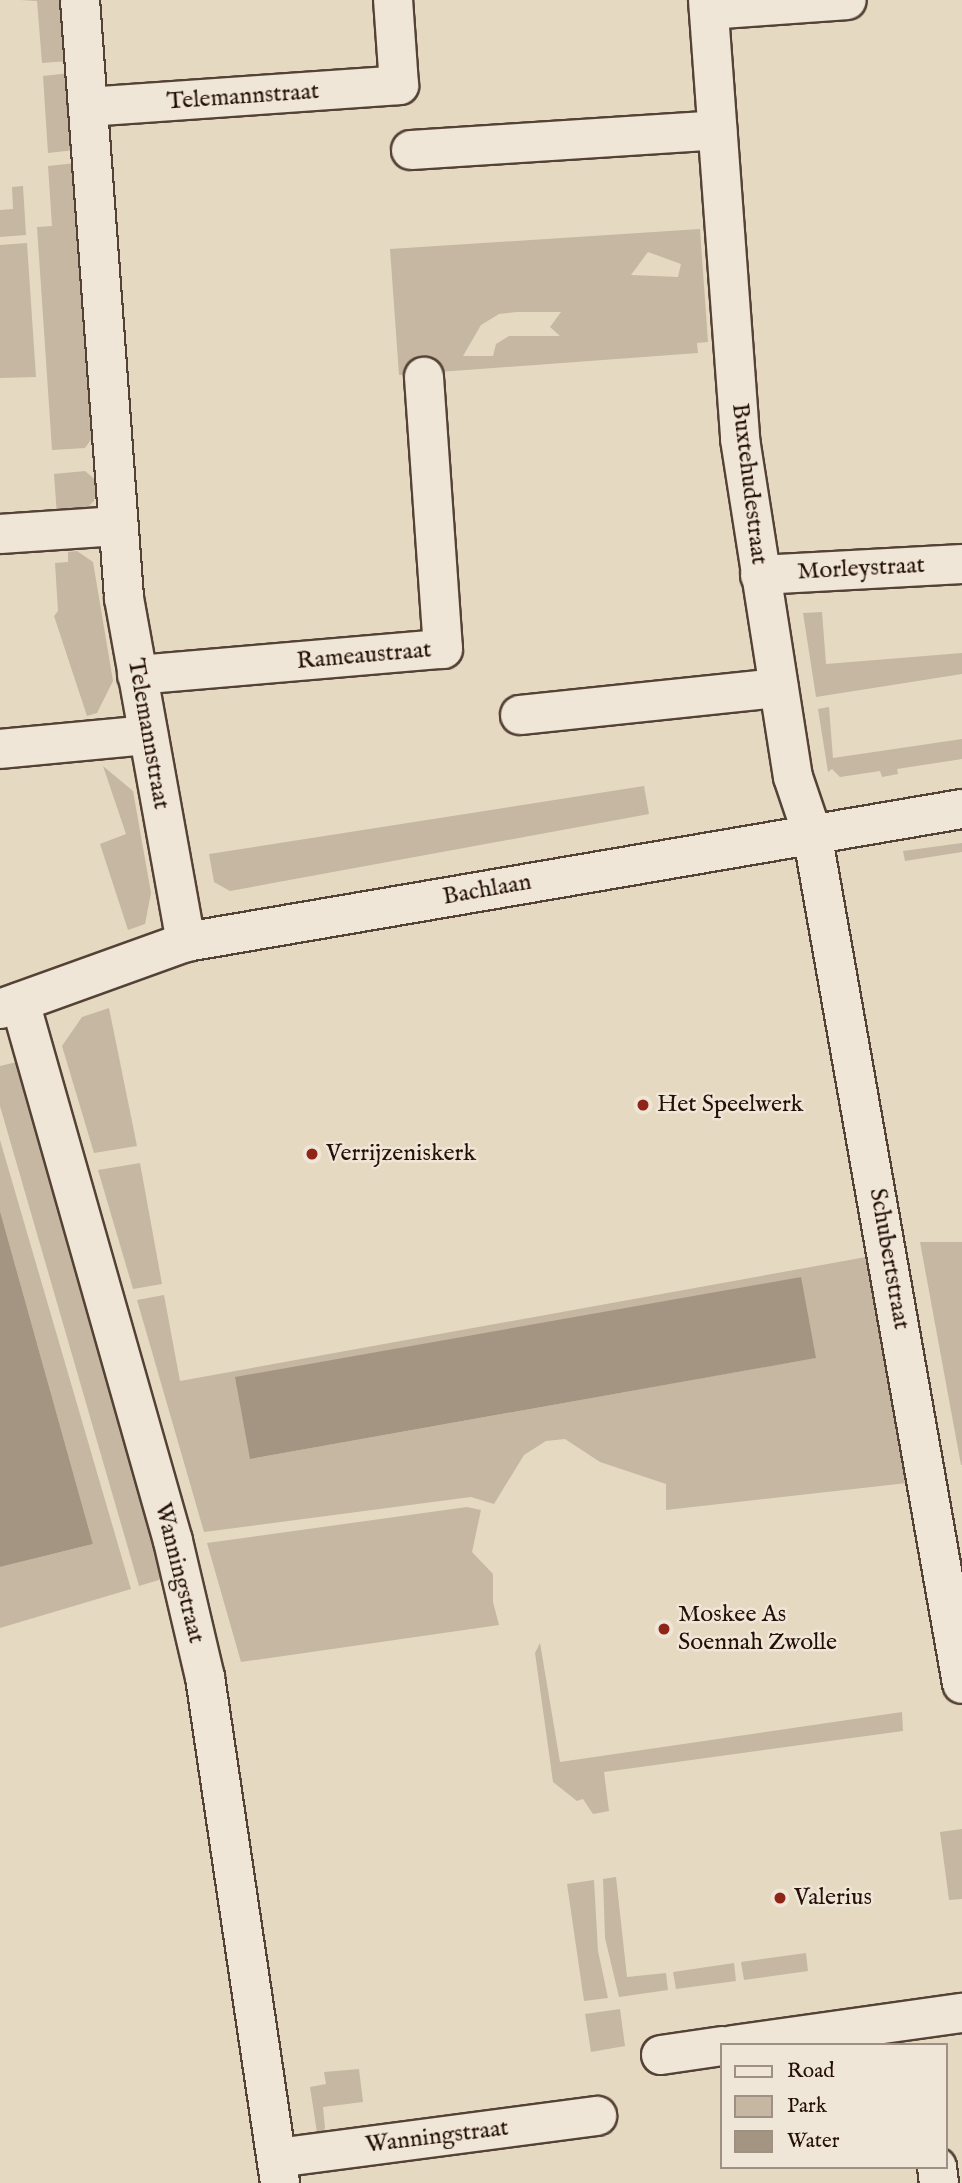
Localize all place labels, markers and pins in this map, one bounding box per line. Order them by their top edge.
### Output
place label: Het Speelwerk [657,1091,803,1119]
marker: Het Speelwerk [635,1097,651,1113]
place label: Verrijzeniskerk [326,1140,476,1168]
marker: Verrijzeniskerk [304,1146,320,1162]
place label: Moskee As Soennah Zwolle [678,1601,837,1657]
marker: Moskee As Soennah Zwolle [656,1621,672,1637]
place label: Valerius [794,1884,872,1912]
marker: Valerius [772,1890,788,1906]

